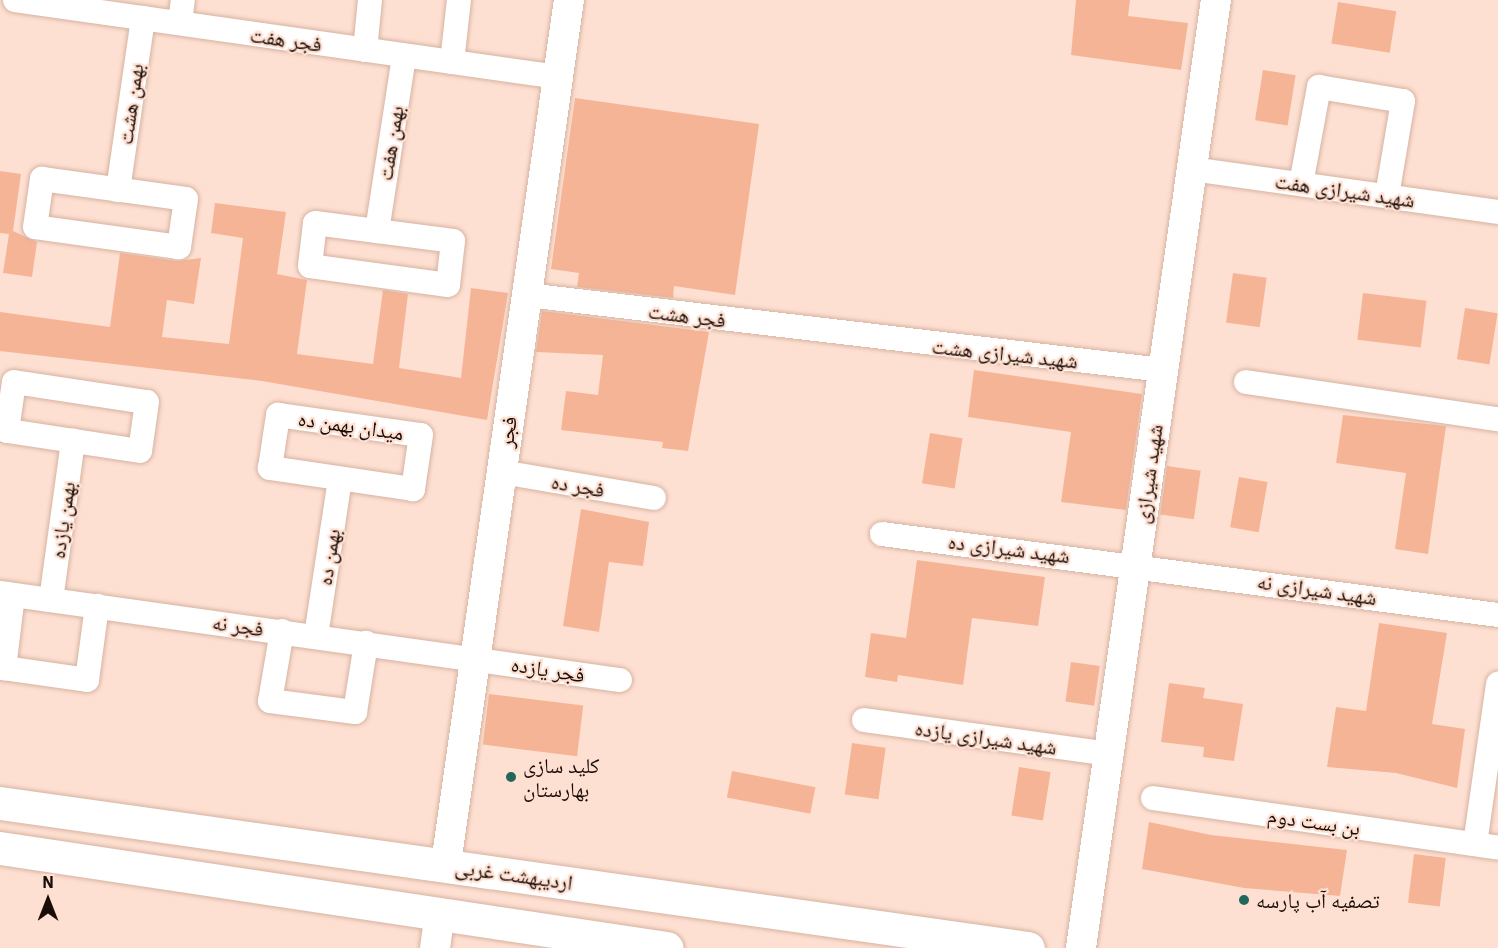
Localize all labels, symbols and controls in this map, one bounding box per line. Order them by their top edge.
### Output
street label: فجر هفت [248,21,324,57]
street label: بهمن هشت [112,62,148,146]
street label: بهمن هفت [372,104,408,182]
street label: شهید شیرازی هفت [1273,168,1417,212]
street label: فجر هشت [647,298,727,332]
street label: شهید شیرازی هشت [931,333,1079,373]
street label: میدان بهمن ده [297,405,405,445]
street label: فجر [492,415,522,449]
street label: شهید شیرازی [1129,423,1167,525]
street label: فجر ده [549,468,607,502]
street label: بهمن یازده [44,480,80,560]
street label: بهمن ده [311,527,345,587]
street label: شهید شیرازی ده [947,528,1071,568]
street label: شهید شیرازی نه [1256,568,1378,610]
street label: فجر نه [211,609,265,641]
street label: فجر یازده [509,651,587,687]
street label: شهید شیرازی یازده [913,715,1059,759]
place label: کلید سازی بهارستان [523,752,600,802]
marker: کلید سازی بهارستان [504,770,518,784]
street label: بن بست دوم [1266,802,1362,840]
street label: اردیبهشت غربی [454,853,574,895]
north arrow [18,870,78,930]
text: N [42,872,54,892]
place label: تصفیه آب پارسه [1256,887,1380,913]
marker: تصفیه آب پارسه [1237,893,1251,907]

